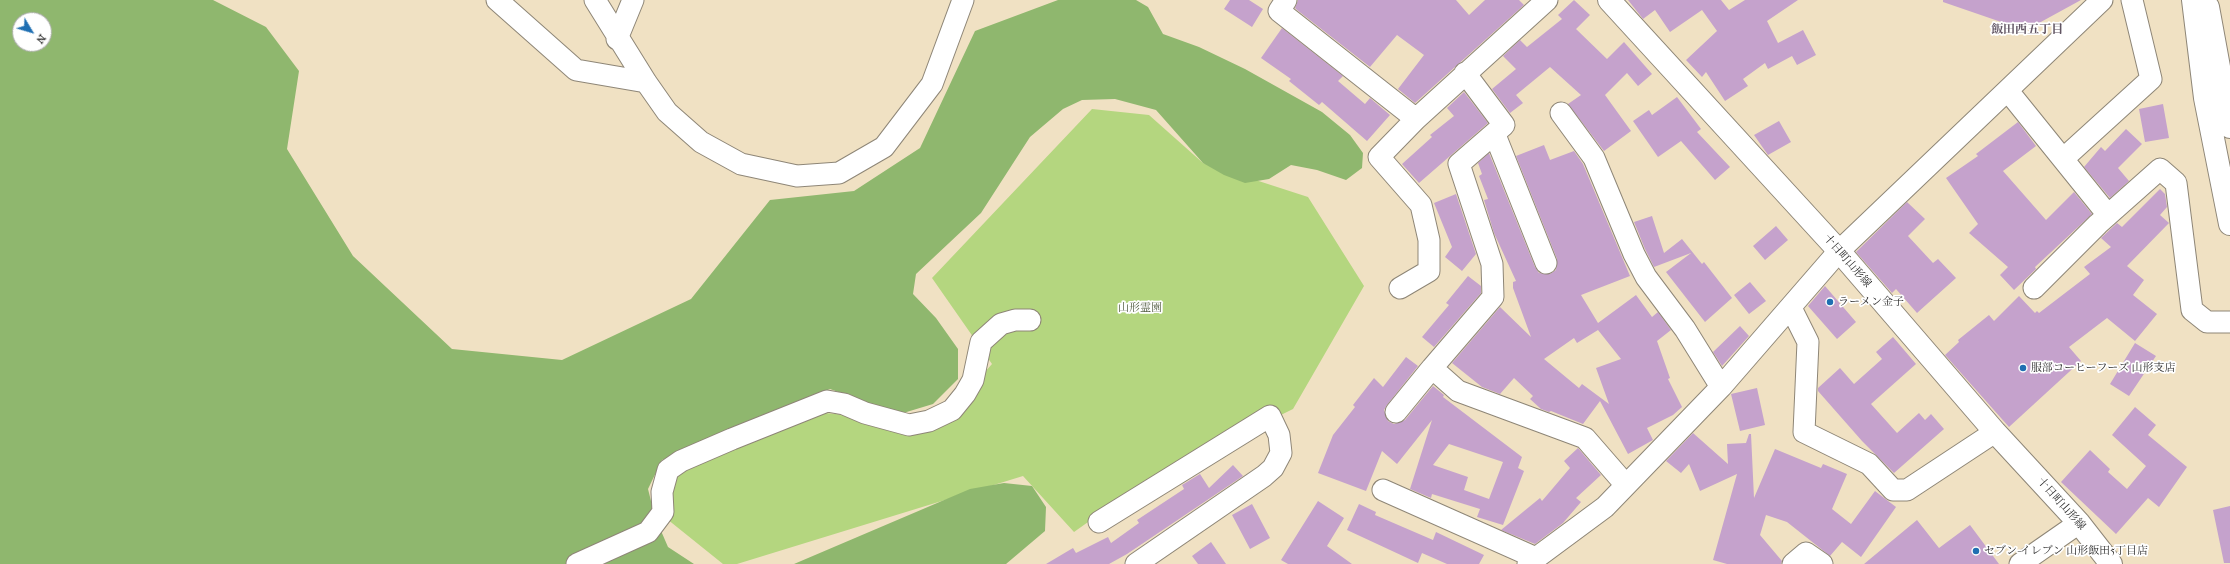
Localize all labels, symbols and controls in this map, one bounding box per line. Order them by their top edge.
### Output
north arrow [12,12,52,52]
district label: 飯田西五丁目 [1991,23,2063,37]
text: N [33,32,49,46]
street label: 十日町山形線 [1820,232,1874,290]
place label: ラーメン金子 [1838,295,1904,309]
marker: ラーメン金子 [1825,297,1835,307]
park label: 山形霊園 [1118,301,1162,315]
place label: 服部コーヒーフーズ 山形支店 [2031,361,2176,375]
marker: 服部コーヒーフーズ 山形支店 [2018,363,2028,373]
street label: 十日町山形線 [2034,475,2088,533]
place label: セブン-イレブン 山形飯田5丁目店 [1984,544,2148,558]
marker: セブン-イレブン 山形飯田5丁目店 [1971,546,1981,556]

